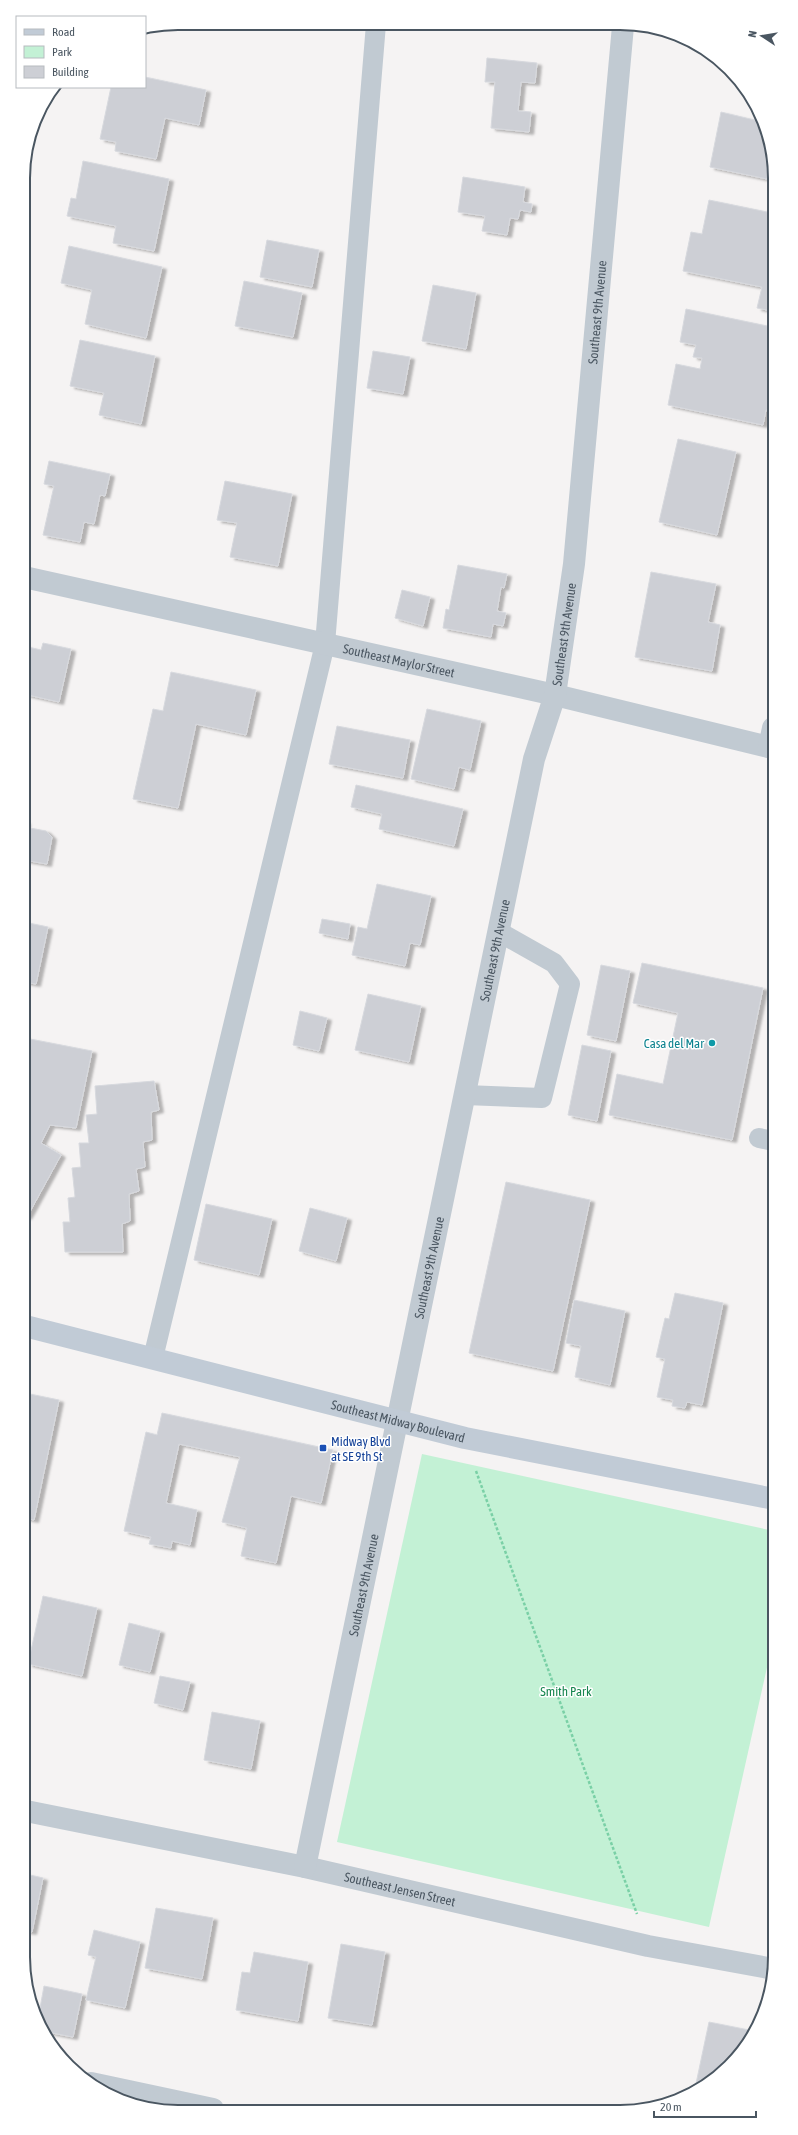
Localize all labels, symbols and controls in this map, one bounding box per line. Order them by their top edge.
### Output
legend [16,16,146,88]
north arrow [742,16,782,56]
text: Road [52,25,75,39]
text: N [746,29,759,38]
text: Park [52,45,73,59]
text: Building [52,65,90,79]
street label: Southeast 9th Avenue [585,260,609,365]
street label: Southeast 9th Avenue [549,582,579,687]
street label: Southeast Maylor Street [342,641,456,680]
street label: Southeast 9th Avenue [477,898,512,1003]
place label: Casa del Mar [644,1036,704,1051]
marker: Casa del Mar [707,1038,717,1048]
street label: Southeast 9th Avenue [411,1215,447,1320]
street label: Southeast Midway Boulevard [330,1397,467,1445]
place label: Midway Blvd at SE 9th St [331,1434,391,1464]
marker: Midway Blvd at SE 9th St [318,1443,328,1453]
street label: Southeast 9th Avenue [345,1532,381,1637]
park label: Smith Park [540,1684,592,1699]
street label: Southeast Jensen Street [343,1869,457,1909]
scale bar [654,2093,756,2119]
text: 20 m [660,2100,682,2114]

